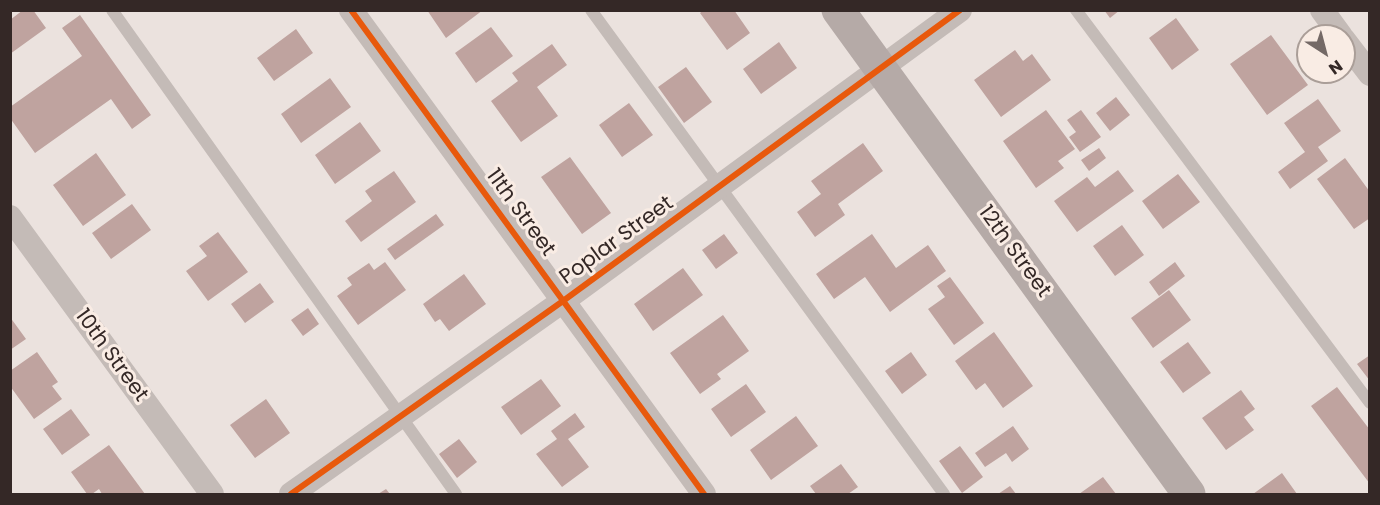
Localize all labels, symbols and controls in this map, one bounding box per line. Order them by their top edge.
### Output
north arrow [1296,24,1356,84]
text: N [1324,55,1347,80]
street label: 11th Street [480,164,560,262]
street label: Poplar Street [555,191,679,291]
street label: 12th Street [972,201,1056,303]
street label: 10th Street [69,305,153,407]

